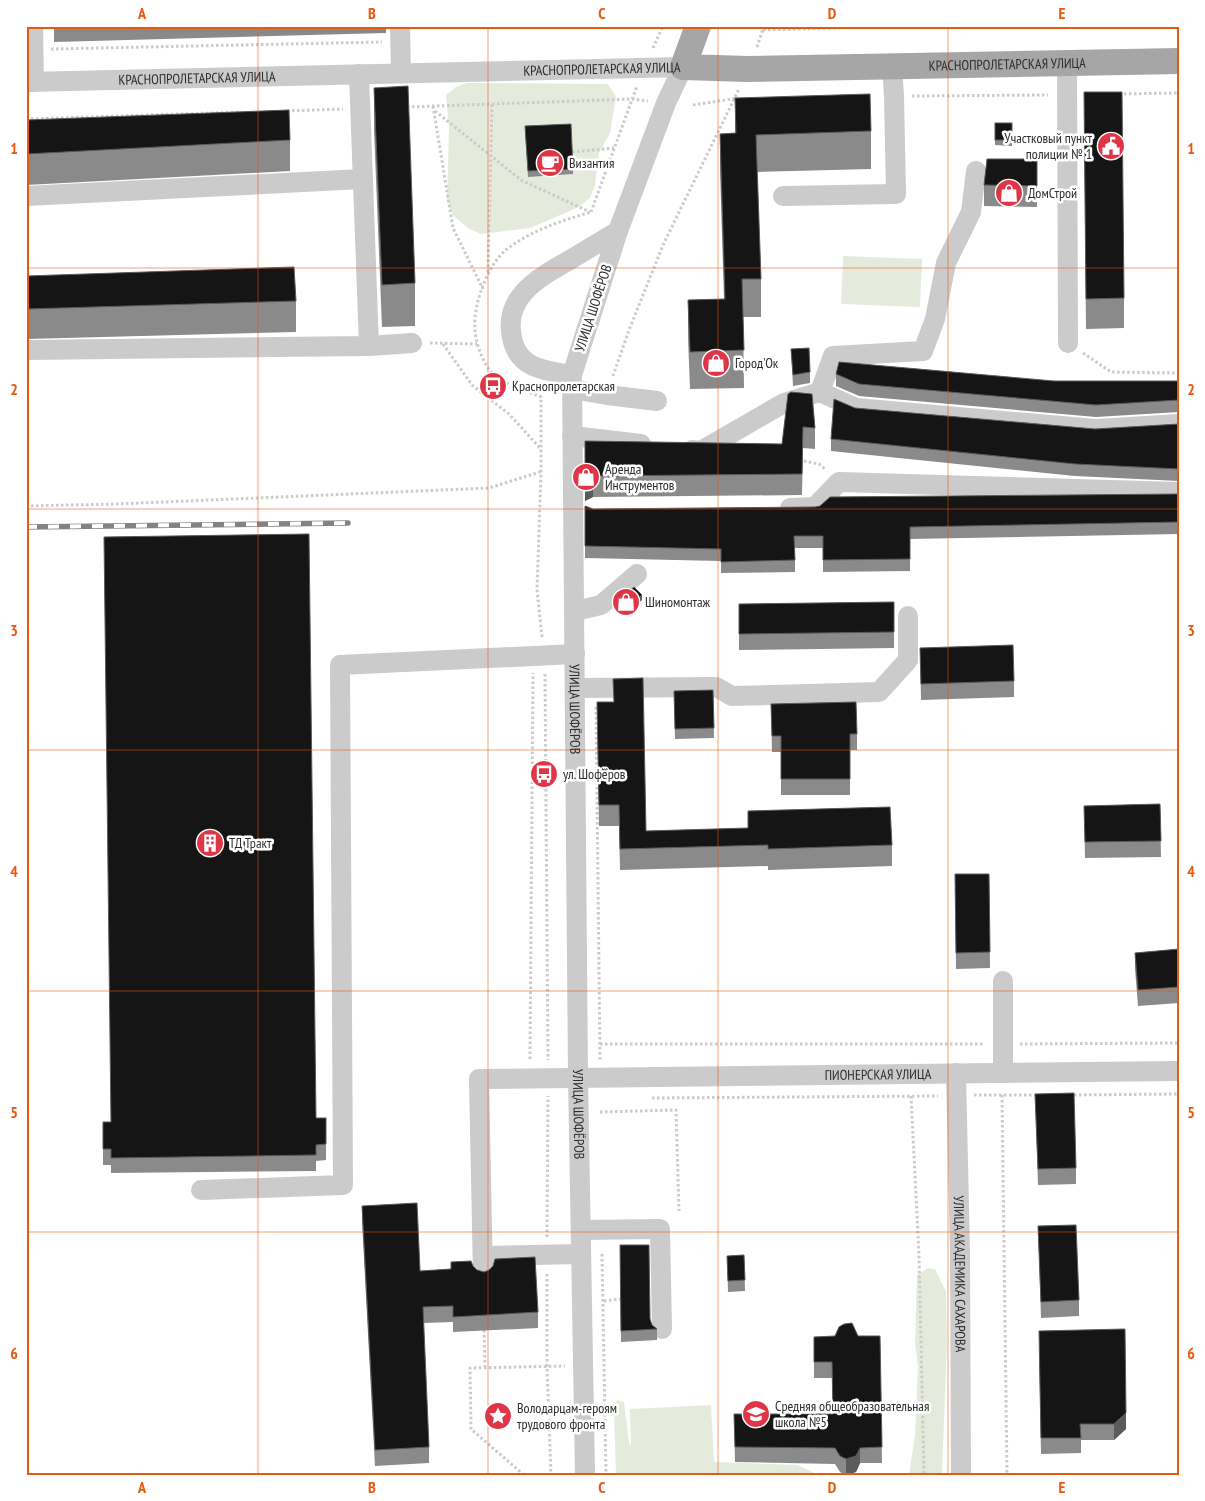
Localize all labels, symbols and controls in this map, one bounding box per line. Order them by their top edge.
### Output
text: A [137,3,147,23]
text: B [368,3,376,23]
text: C [598,3,606,23]
text: D [828,3,837,23]
text: E [1059,3,1066,23]
street label: КРАСНОПРОЛЕТАРСКАЯ УЛИЦА [929,54,1086,75]
street label: КРАСНОПРОЛЕТАРСКАЯ УЛИЦА [523,58,681,80]
street label: КРАСНОПРОЛЕТАРСКАЯ УЛИЦА [118,67,276,89]
place label: Участковый пункт полиции № 1 [1004,129,1093,163]
public building icon: Участковый пункт полиции № 1 [1096,131,1126,161]
text: 1 [10,138,18,158]
text: 1 [1187,138,1195,158]
cafe icon: Византия [535,148,565,178]
place label: Византия [569,154,614,172]
shop icon: ДомСтрой [994,178,1024,208]
place label: ДомСтрой [1028,184,1077,202]
street label: УЛИЦА ШОФЁРОВ [570,262,616,354]
shop icon: Город'Ок [701,348,731,378]
place label: Город'Ок [735,354,779,372]
bus stop icon: Краснопролетарская [478,371,508,401]
place label: Краснопролетарская [512,377,615,395]
text: 2 [10,379,18,399]
text: 2 [1187,379,1195,399]
place label: Аренда Инструментов [605,460,675,494]
shop icon: Аренда Инструментов [571,462,601,492]
shop icon: Шиномонтаж [611,587,641,617]
place label: Шиномонтаж [645,593,711,611]
text: 3 [10,620,18,640]
text: 3 [1187,620,1195,640]
street label: УЛИЦА ШОФЁРОВ [565,664,584,754]
bus stop icon: ул. Шофёров [529,759,559,789]
place label: ул. Шофёров [563,765,626,783]
building icon: ТД Тракт [195,828,225,858]
place label: ТД Тракт [229,834,272,852]
text: 4 [10,861,18,881]
text: 4 [1187,861,1195,881]
street label: ПИОНЕРСКАЯ УЛИЦА [825,1065,932,1084]
street label: УЛИЦА ШОФЁРОВ [569,1069,588,1160]
text: 5 [10,1102,18,1122]
text: 5 [1187,1102,1195,1122]
street label: УЛИЦА АКАДЕМИКА САХАРОВА [950,1195,969,1353]
text: 6 [10,1343,18,1363]
text: 6 [1187,1343,1195,1363]
place label: Средняя общеобразовательная школа №5 [775,1397,929,1431]
place label: Володарцам-героям трудового фронта [517,1399,617,1433]
school or university icon: Средняя общеобразовательная школа №5 [741,1399,771,1429]
place icon: Володарцам-героям трудового фронта [483,1401,513,1431]
text: A [137,1477,147,1497]
text: B [368,1477,376,1497]
text: C [598,1477,606,1497]
text: D [828,1477,837,1497]
text: E [1059,1477,1066,1497]

